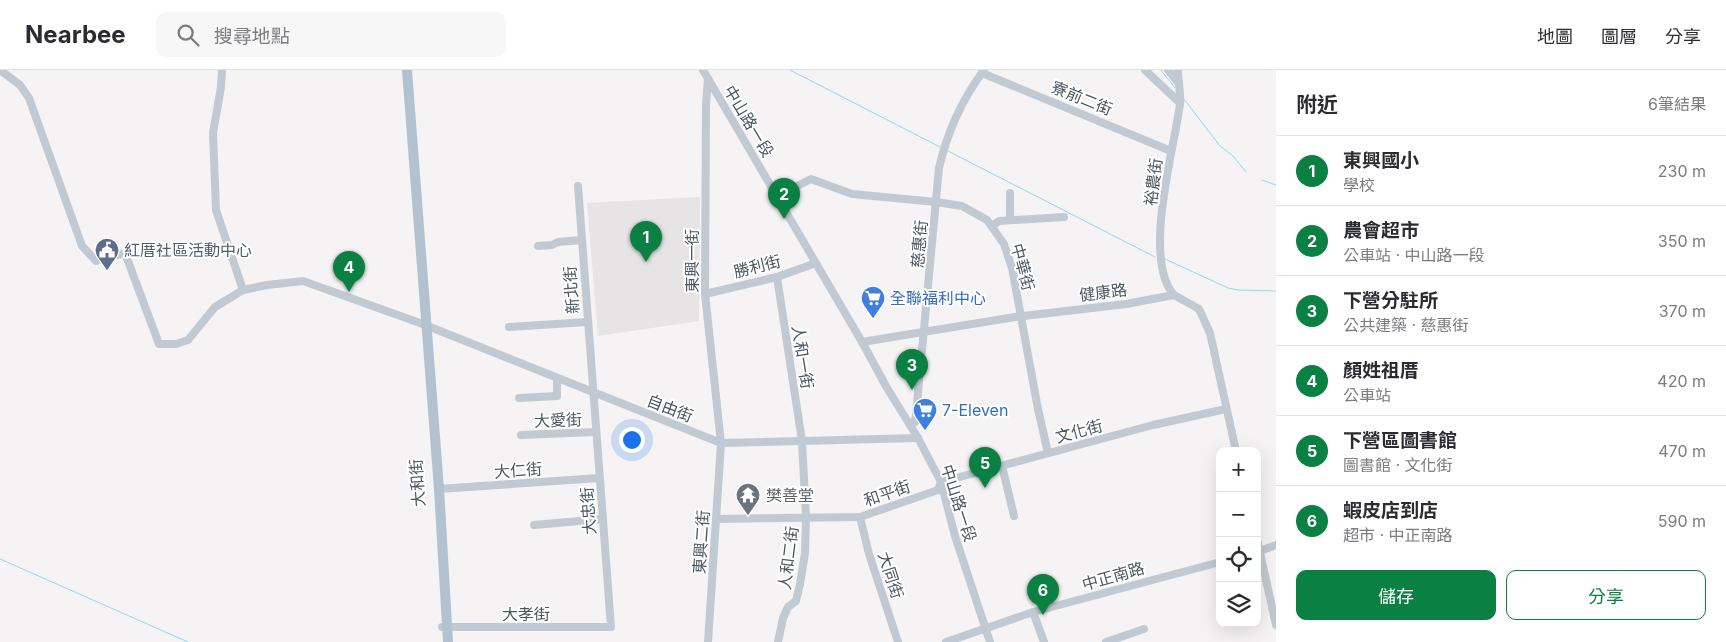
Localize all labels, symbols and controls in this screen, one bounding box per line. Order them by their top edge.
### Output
search box [156,12,506,57]
text: Nearbee [25,20,126,49]
icon: search [174,21,202,49]
text: 搜尋地點 [214,25,290,48]
text: 地圖 [1537,26,1573,47]
text: 圖層 [1601,26,1637,47]
text: 分享 [1665,26,1701,47]
street label: 寮前二街 [1049,77,1115,119]
street label: 中山路一段 [720,82,778,160]
text: 附近 [1296,92,1338,117]
text: 6筆結果 [1648,94,1706,114]
text: 東興國小 [1343,149,1419,172]
street label: 裕農街 [1140,157,1166,207]
text: 1 [1309,161,1315,181]
text: 230 m [1658,161,1706,181]
text: 學校 [1343,175,1375,195]
pin: 2 [768,178,800,219]
street label: 慈惠街 [907,219,931,269]
text: 農會超市 [1343,219,1419,242]
pin: 1 [630,221,662,262]
street label: 東興一街 [682,229,702,293]
text: 2 [1307,231,1317,251]
text: 350 m [1658,231,1706,251]
public building icon: 紅厝社區活動中心 [94,237,120,271]
place label: 紅厝社區活動中心 [124,240,252,260]
street label: 中華街 [1007,241,1039,293]
text: 公車站 · 中山路一段 [1343,245,1485,265]
street label: 勝利街 [731,250,783,282]
pin: 4 [333,251,365,292]
street label: 新北街 [559,265,583,315]
street label: 健康路 [1078,279,1128,305]
supermarket icon: 全聯福利中心 [860,285,886,319]
place label: 全聯福利中心 [890,288,986,308]
text: 下營分駐所 [1343,289,1438,312]
text: 3 [1307,301,1317,321]
text: 370 m [1659,301,1706,321]
text: 公共建築 · 慈惠街 [1343,315,1469,335]
street label: 人和一街 [788,324,818,390]
pin: 3 [896,349,928,390]
text: 顏姓祖厝 [1343,359,1419,382]
text: 4 [1307,371,1317,391]
text: 420 m [1657,371,1706,391]
text: 公車站 [1343,385,1391,405]
street label: 自由街 [644,390,696,426]
supermarket icon: 7-Eleven [912,397,938,431]
place label: 7-Eleven [942,400,1008,420]
street label: 大愛街 [534,409,582,431]
street label: 文化街 [1053,415,1105,447]
your location [619,427,645,453]
text: 下營區圖書館 [1343,429,1457,452]
text: 5 [1307,441,1317,461]
text: 470 m [1658,441,1706,461]
pin: 5 [969,447,1001,488]
map controls [1216,447,1261,627]
button: + [1216,447,1261,492]
text: 圖書館 · 文化街 [1343,455,1453,475]
street label: 大和街 [405,458,429,508]
street label: 大仁街 [493,458,543,482]
street label: 中山路一段 [937,462,981,544]
street label: 和平街 [861,476,913,510]
temple icon: 樊善堂 [735,482,761,516]
place label: 樊善堂 [766,485,814,505]
street label: 大忠街 [576,486,600,536]
button: − [1216,492,1261,537]
text: 蝦皮店到店 [1343,499,1438,522]
street label: 東興二街 [689,509,713,575]
text: 6 [1307,511,1317,531]
text: 590 m [1658,511,1706,531]
street label: 人和二街 [774,525,802,591]
text: 超市 · 中正南路 [1343,525,1453,545]
button: locate [1216,537,1261,582]
street label: 大同街 [874,549,908,601]
street label: 中正南路 [1079,558,1147,594]
button: 儲存 [1296,570,1496,620]
button: 分享 [1506,570,1706,620]
pin: 6 [1027,574,1059,615]
button: layers [1216,582,1261,627]
street label: 大孝街 [502,604,550,624]

